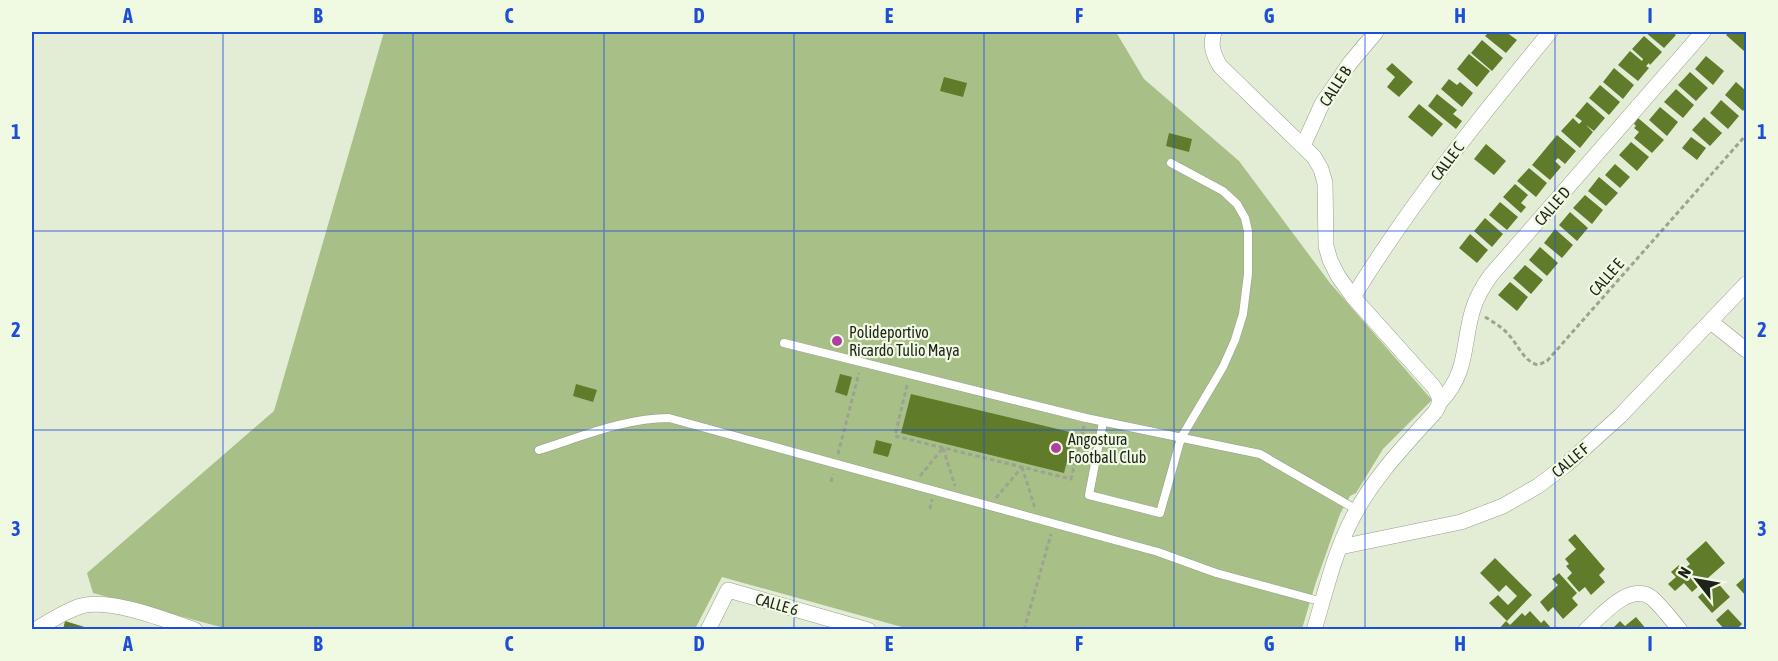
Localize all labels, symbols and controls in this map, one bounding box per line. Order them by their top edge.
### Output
text: A [122,4,133,27]
text: B [313,4,323,27]
text: C [505,4,514,27]
text: D [693,4,705,27]
text: E [885,4,894,27]
text: F [1075,4,1083,27]
text: G [1264,4,1275,27]
text: H [1454,4,1466,27]
text: I [1647,4,1653,27]
street label: CALLE B [1315,62,1355,109]
text: 1 [11,120,21,143]
text: 1 [1757,120,1767,143]
street label: CALLE C [1427,138,1467,184]
street label: CALLE D [1530,183,1574,229]
street label: CALLE E [1585,255,1627,299]
text: 2 [11,318,21,341]
text: 2 [1757,318,1767,341]
place label: Polideportivo Ricardo Tulio Maya [849,323,960,360]
marker: Polideportivo Ricardo Tulio Maya [830,334,844,348]
place label: Angostura Football Club [1068,430,1146,466]
street label: CALLE F [1548,439,1593,481]
marker: Angostura Football Club [1049,441,1063,455]
text: 3 [11,517,21,540]
text: 3 [1757,517,1767,540]
north arrow [1667,550,1727,610]
text: N [1674,564,1694,581]
street label: CALLE 6 [753,589,801,619]
text: A [122,632,133,655]
text: B [313,632,323,655]
text: C [505,632,514,655]
text: D [693,632,705,655]
text: E [885,632,894,655]
text: F [1075,632,1083,655]
text: G [1264,632,1275,655]
text: H [1454,632,1466,655]
text: I [1647,632,1653,655]

